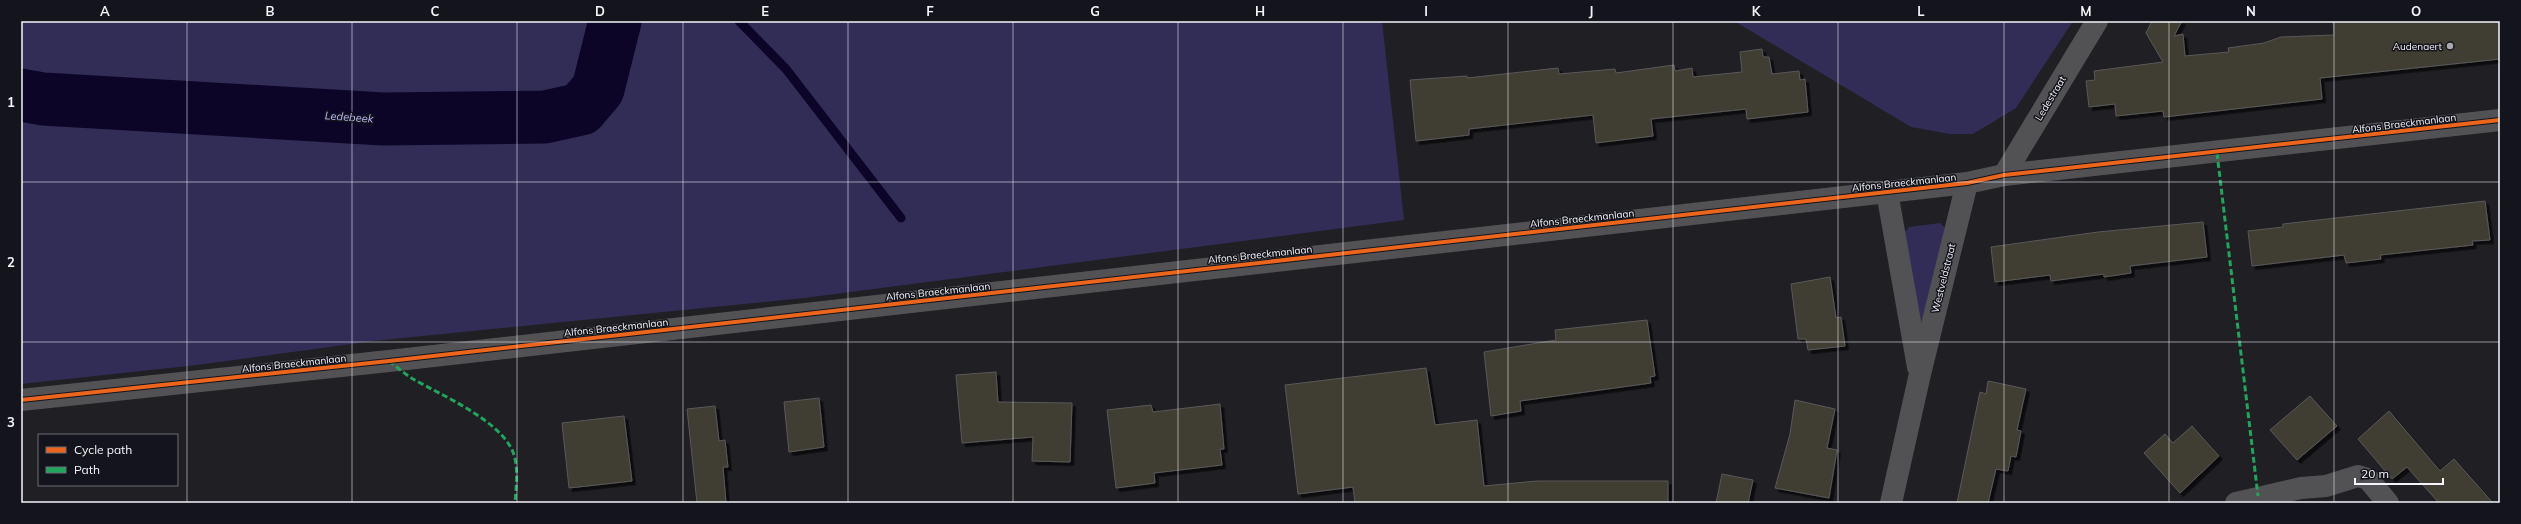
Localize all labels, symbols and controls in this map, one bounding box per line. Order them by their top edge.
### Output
text: A [100,3,110,19]
text: B [266,3,275,19]
text: C [431,3,440,19]
text: D [595,3,605,19]
text: E [761,3,769,19]
text: F [926,3,934,19]
text: G [1090,3,1100,19]
text: H [1255,3,1265,19]
text: I [1424,3,1428,19]
text: J [1589,3,1593,19]
text: K [1752,3,1762,19]
text: L [1917,3,1925,19]
text: M [2080,3,2092,19]
text: N [2246,3,2256,19]
text: O [2411,3,2421,19]
place label: Audenaert [2393,40,2442,53]
marker: Audenaert [2445,41,2455,51]
street label: Ledestraat [2032,73,2069,123]
text: 1 [7,94,15,110]
water label: Ledebeek [324,108,374,126]
street label: Alfons Braeckmanlaan [2351,111,2457,136]
street label: Alfons Braeckmanlaan [1851,171,1957,194]
street label: Alfons Braeckmanlaan [1529,207,1635,230]
street label: Westveldstraat [1929,242,1958,314]
street label: Alfons Braeckmanlaan [1207,243,1313,266]
text: 2 [7,254,15,270]
street label: Alfons Braeckmanlaan [885,280,991,303]
street label: Alfons Braeckmanlaan [563,316,669,339]
street label: Alfons Braeckmanlaan [241,352,347,375]
text: 3 [7,414,15,430]
legend [38,434,178,486]
text: Cycle path [74,442,132,457]
scale bar [2355,460,2443,486]
text: Path [74,462,100,477]
text: 20 m [2361,466,2389,481]

